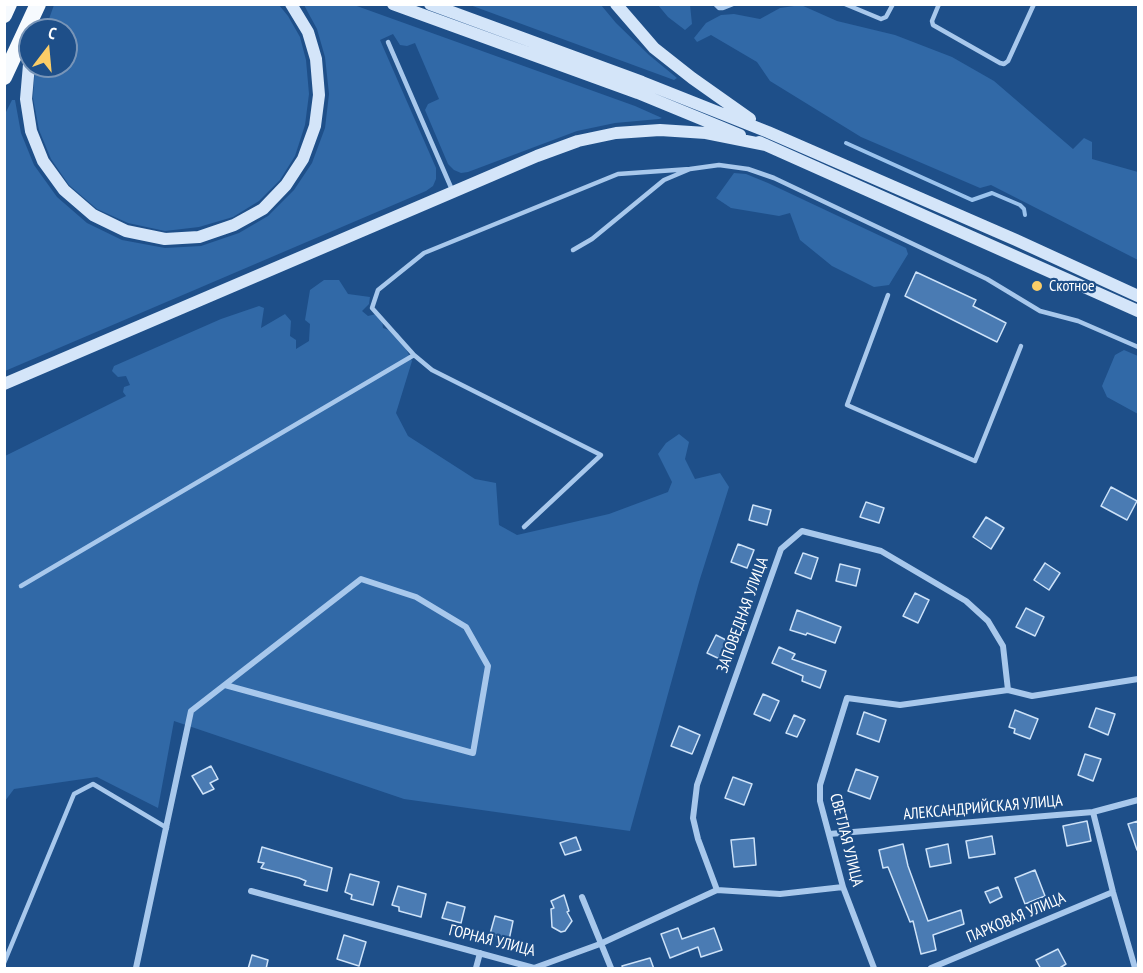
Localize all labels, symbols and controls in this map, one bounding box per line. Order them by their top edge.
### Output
north arrow [18,18,78,78]
text: С [46,22,59,43]
place label: Скотное [1049,276,1095,296]
marker: Скотное [1030,279,1044,293]
street label: ЗАПОВЕДНАЯ УЛИЦА [713,554,773,676]
street label: СВЕТЛАЯ УЛИЦА [825,791,867,889]
street label: АЛЕКСАНДРИЙСКАЯ УЛИЦА [902,791,1064,825]
street label: ПАРКОВАЯ УЛИЦА [964,889,1068,947]
street label: ГОРНАЯ УЛИЦА [447,921,537,961]

